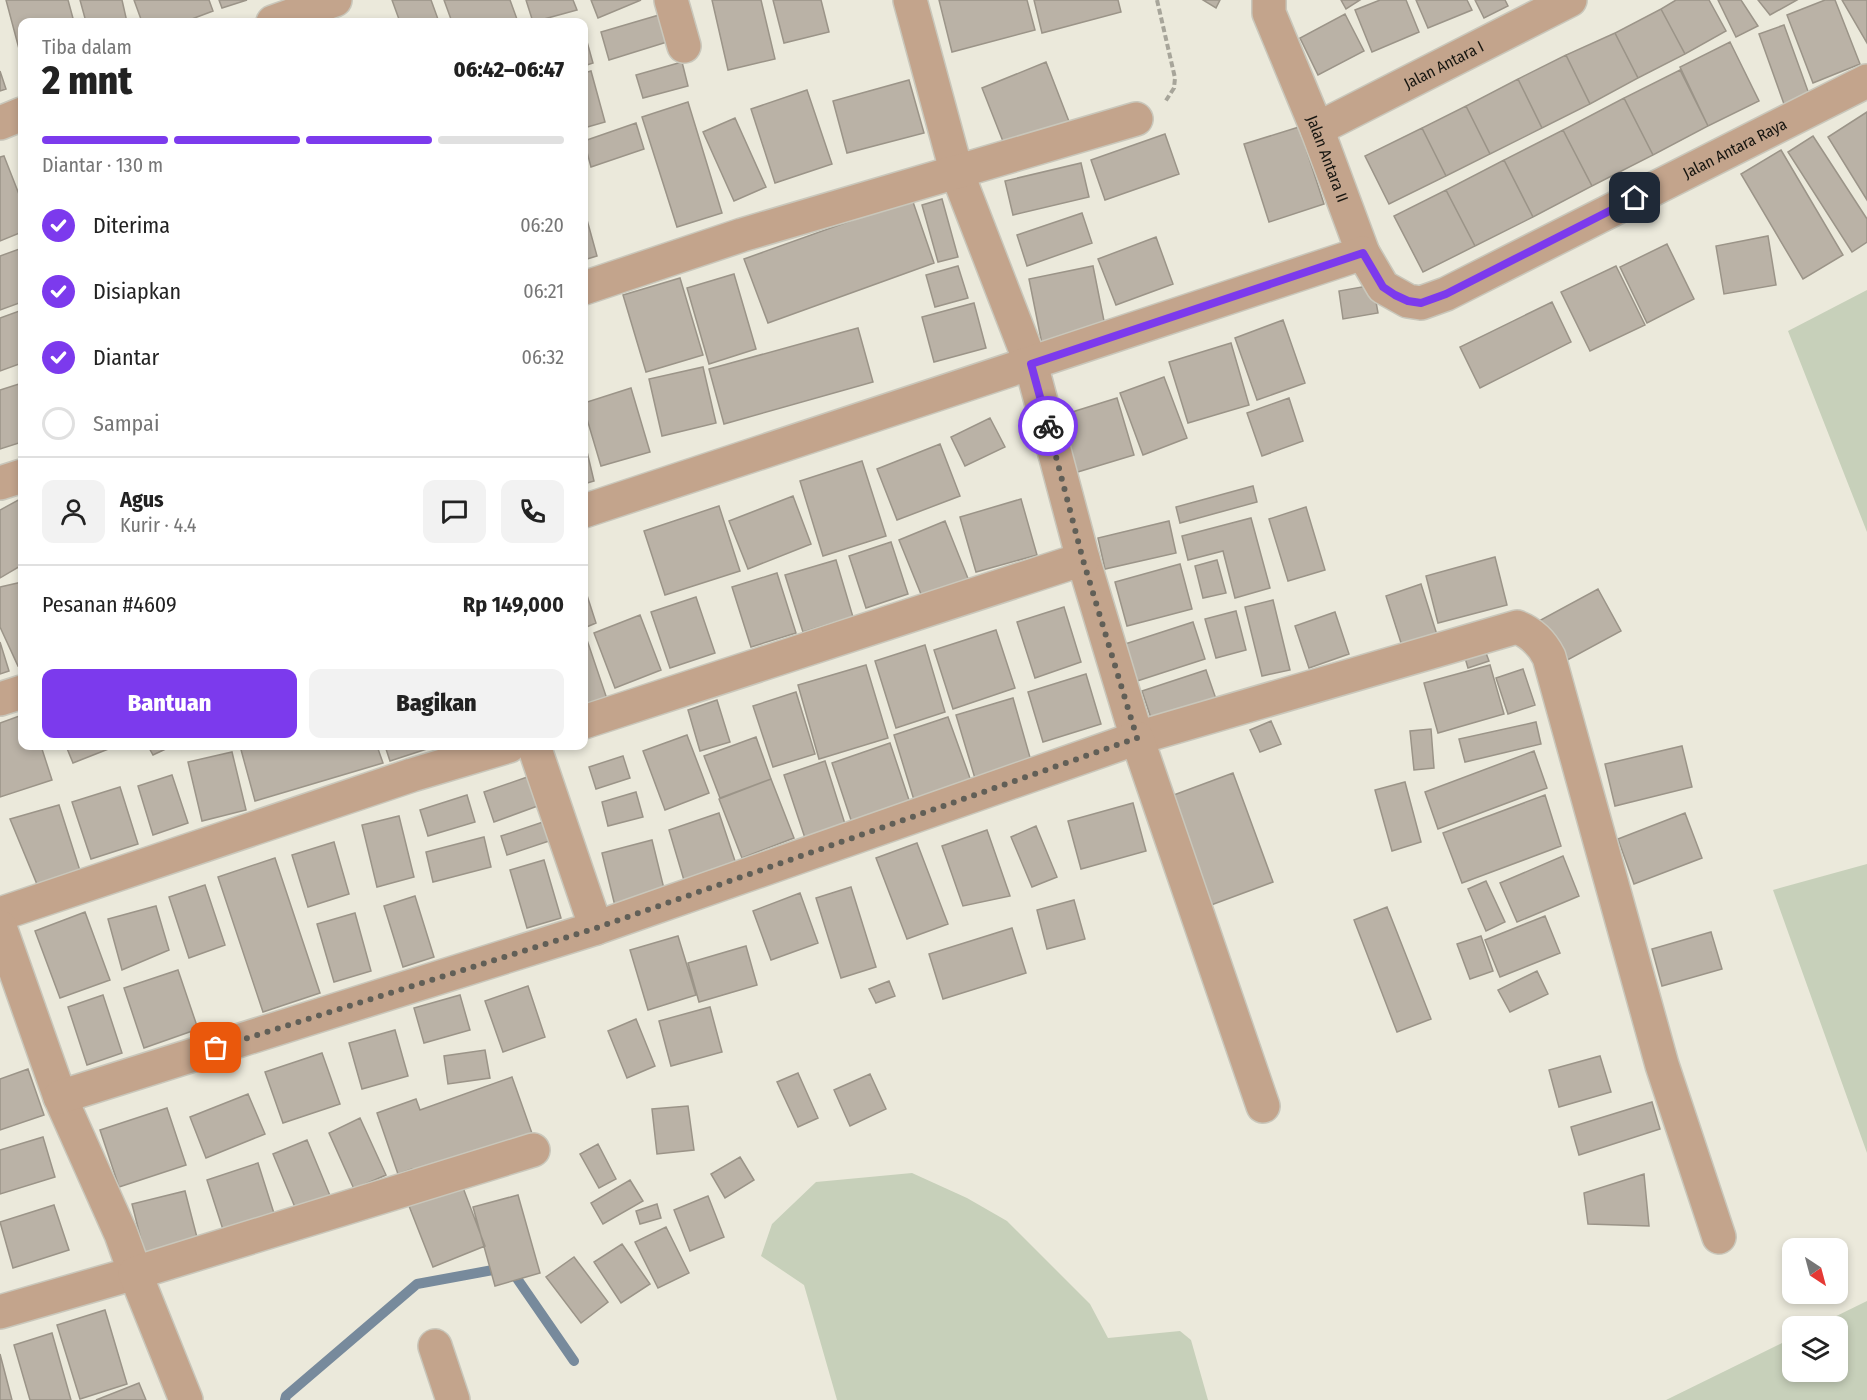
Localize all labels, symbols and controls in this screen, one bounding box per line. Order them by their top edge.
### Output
text: Tiba dalam [42,35,132,59]
street label: Jalan Antara I [1401,37,1487,93]
text: 06:42–06:47 [454,56,564,83]
text: 2 mnt [42,58,132,104]
street label: Jalan Antara II [1302,112,1352,205]
street label: Jalan Antara Raya [1680,114,1790,183]
text: Diantar · 130 m [42,153,163,177]
pin [1609,172,1660,223]
icon: home [1618,181,1651,214]
icon: check [42,209,75,242]
text: Diterima [93,212,170,239]
text: 06:20 [520,213,564,237]
icon: check [42,275,75,308]
text: Disiapkan [93,278,181,305]
text: 06:21 [523,279,564,303]
icon: check [42,341,75,374]
text: Diantar [93,344,159,371]
text: 06:32 [522,345,564,369]
courier [1018,396,1078,456]
text: Sampai [93,410,159,437]
icon: bike [1032,410,1065,443]
button: person [42,480,105,543]
button: chat [423,480,486,543]
button: phone [501,480,564,543]
text: Agus [120,486,164,513]
text: Kurir · 4.4 [120,513,196,537]
text: Pesanan #4609 [42,591,177,618]
text: Rp 149,000 [463,591,564,618]
button: Bantuan [42,669,297,738]
button: Bagikan [309,669,564,738]
pin [190,1022,241,1073]
icon: bag [199,1031,232,1064]
north arrow [1782,1238,1848,1304]
map controls [1782,1238,1848,1382]
button: layers [1782,1316,1848,1382]

